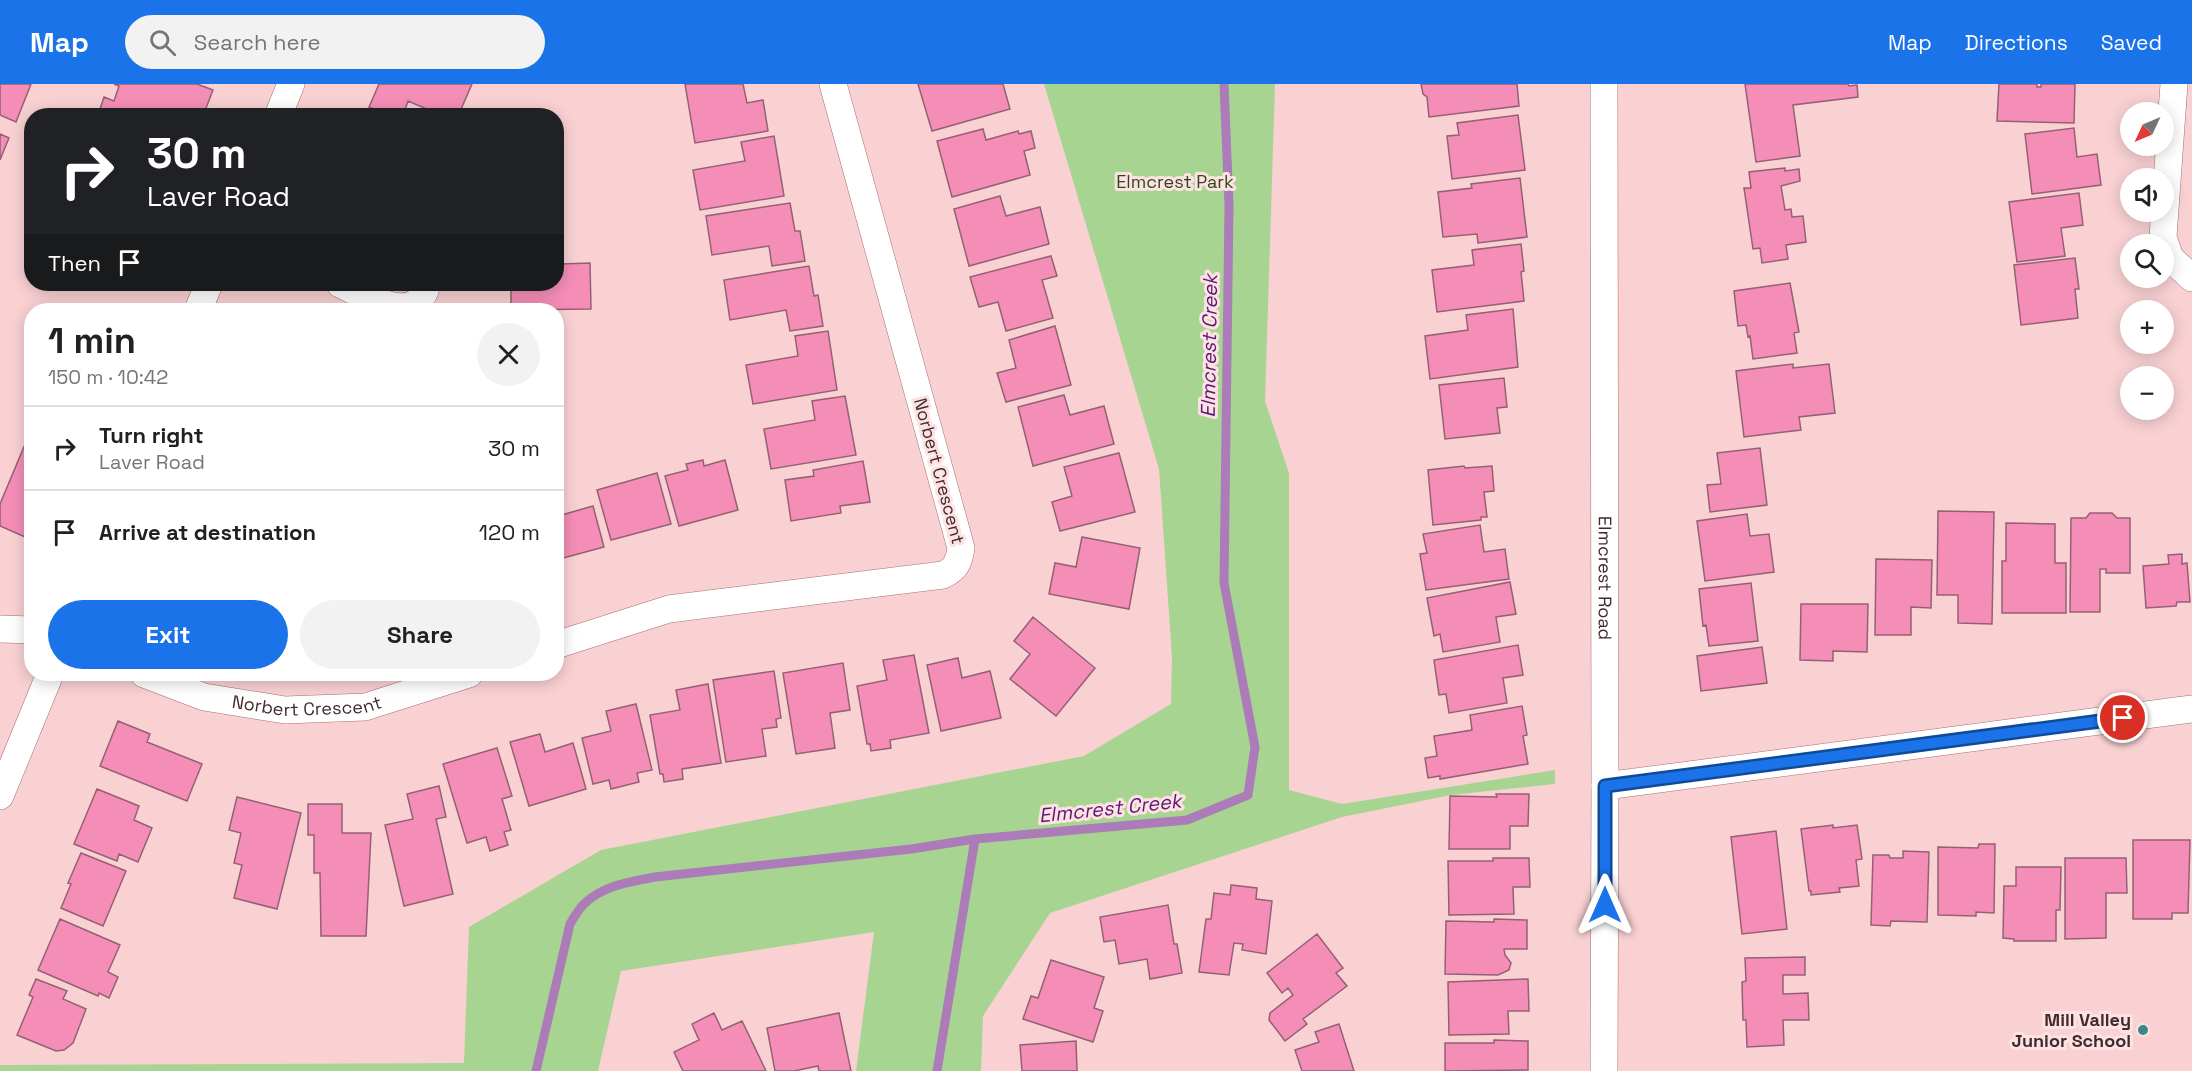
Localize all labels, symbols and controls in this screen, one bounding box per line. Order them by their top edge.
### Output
search box [125,15,545,69]
text: Map [30,24,89,60]
icon: search [146,26,179,59]
text: Search here [194,28,321,56]
text: Map [1888,29,1932,56]
text: Directions [1965,29,2068,56]
text: Saved [2101,29,2162,56]
north arrow [2120,102,2174,156]
map controls [2120,102,2174,420]
text: 30 m [147,127,246,180]
icon: right [48,132,126,210]
button: sound [2120,168,2174,222]
park label: Elmcrest Park [1116,170,1234,193]
text: Laver Road [147,179,290,214]
button: search [2120,234,2174,288]
icon: arrive [113,246,146,279]
text: Then [48,249,101,277]
water label: Elmcrest Creek [1195,272,1223,418]
button: + [2120,300,2174,354]
text: 1 min [48,318,136,364]
button: close [477,323,540,386]
text: 150 m · 10:42 [48,364,168,390]
button: − [2120,366,2174,420]
street label: Norbert Crescent [909,395,970,547]
text: Turn right [99,421,204,449]
icon: right [48,432,81,465]
text: 30 m [488,434,540,462]
text: Laver Road [99,449,205,475]
icon: arrive [48,516,81,549]
street label: Elmcrest Road [1594,516,1617,640]
text: Arrive at destination [99,518,316,546]
text: 120 m [479,518,540,546]
button: Exit [48,600,288,669]
button: Share [300,600,540,669]
street label: Norbert Crescent [230,690,384,721]
pin [2097,692,2148,743]
icon: arrive [2106,701,2139,734]
water label: Elmcrest Creek [1037,787,1185,828]
position arrow [1573,873,1637,937]
place label: Mill Valley Junior School [2012,1008,2131,1052]
marker: Mill Valley Junior School [2136,1023,2150,1037]

